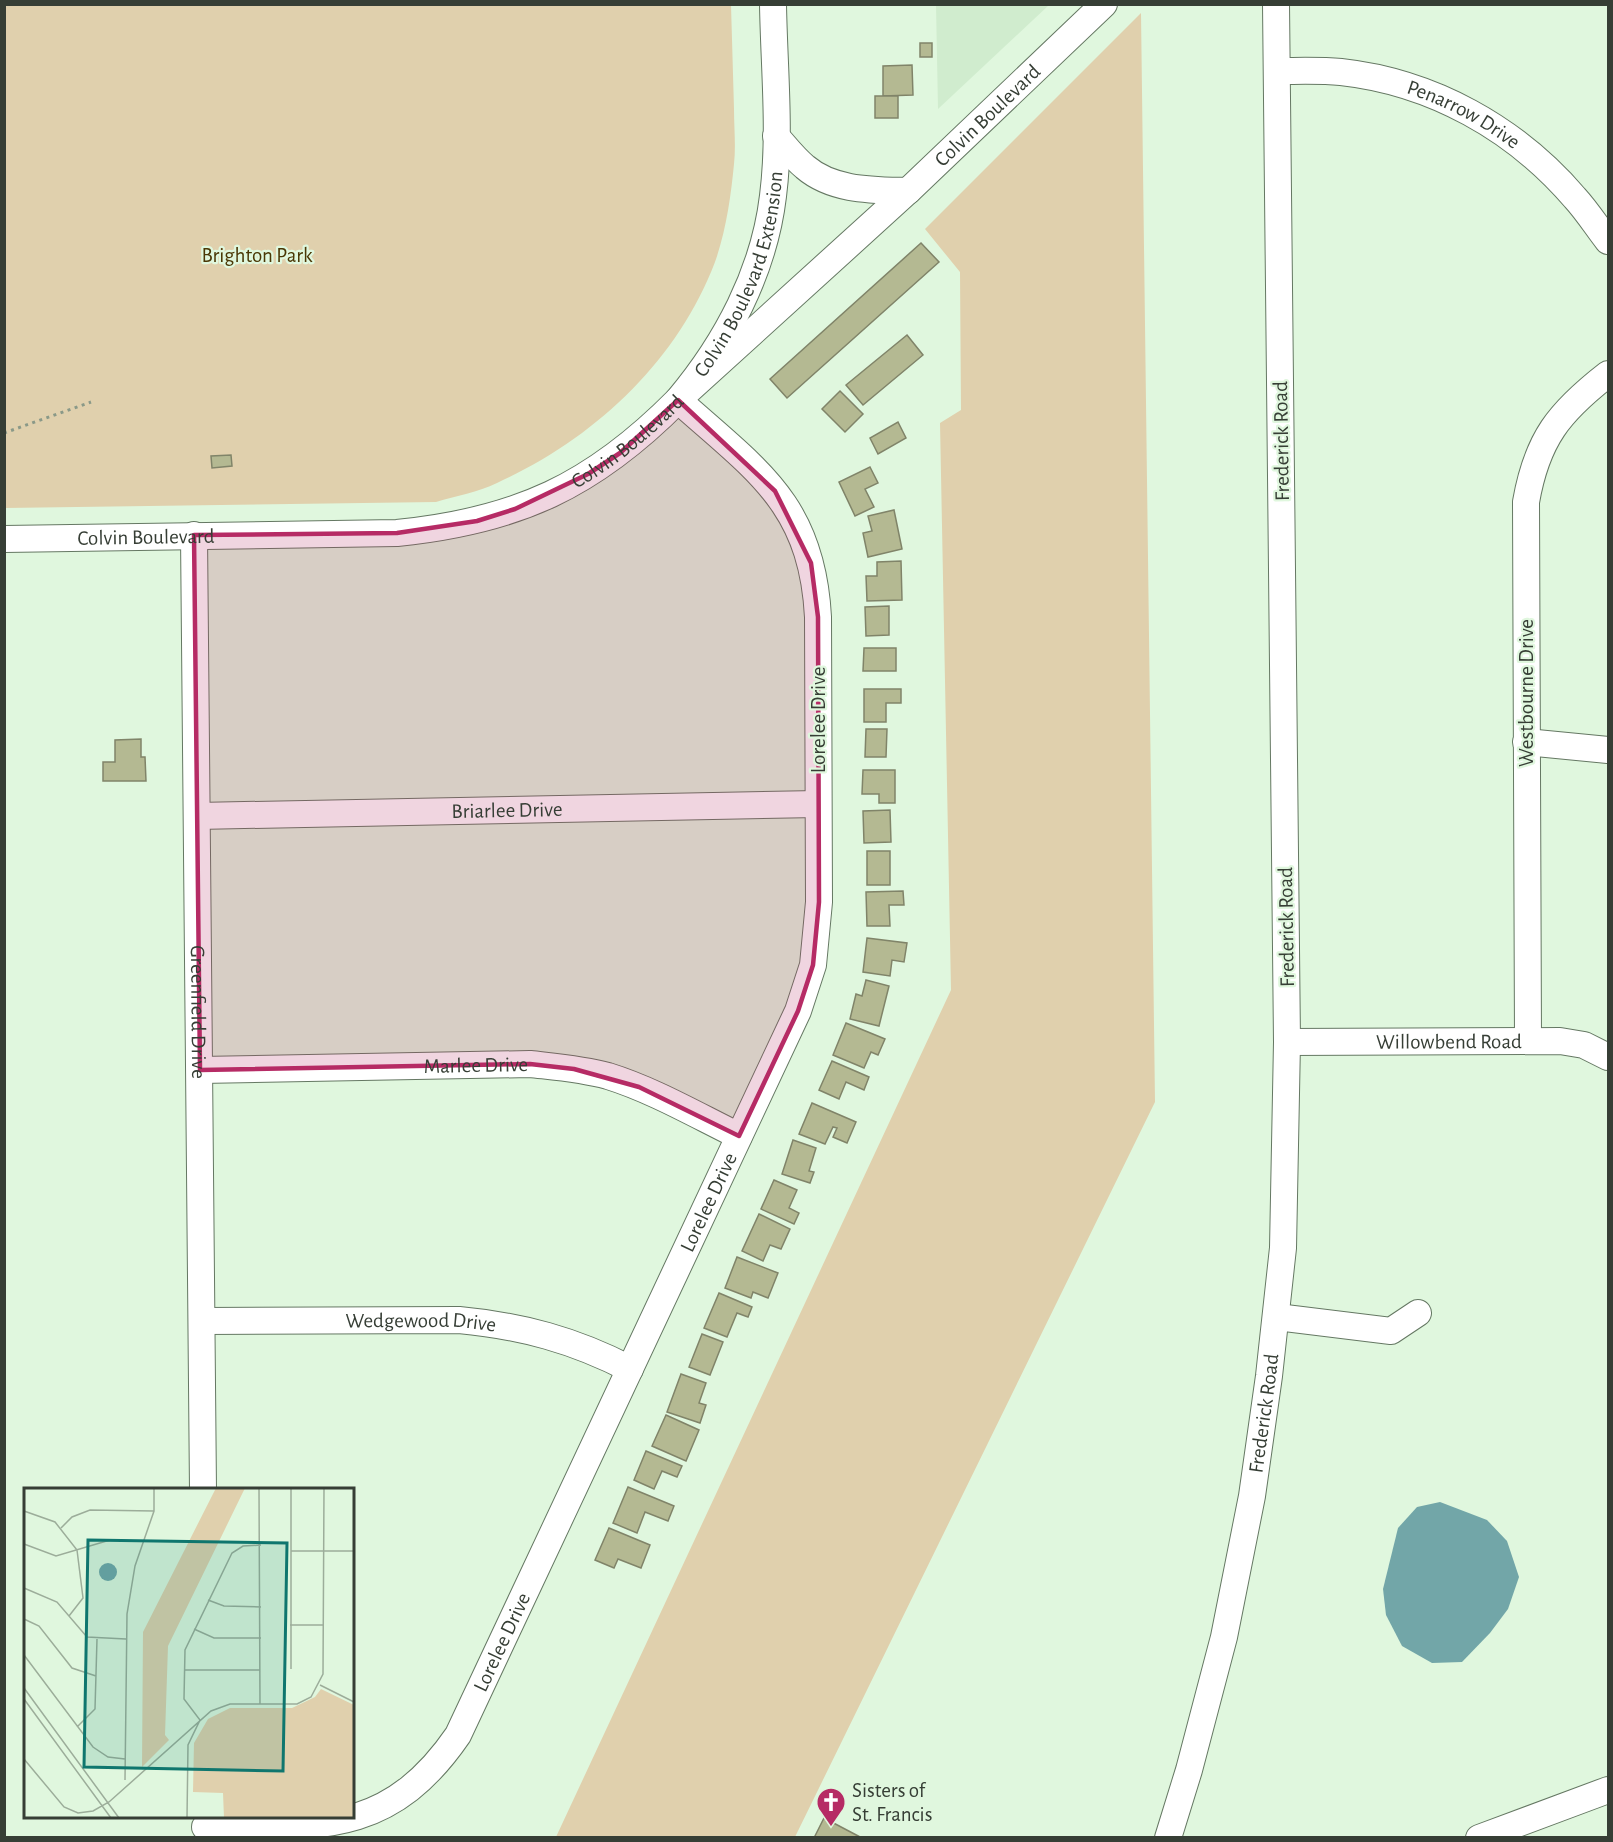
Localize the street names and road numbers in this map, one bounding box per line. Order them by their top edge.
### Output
street label: Colvin Boulevard [931,61,1045,171]
street label: Penarrow Drive [1404,77,1524,153]
street label: Colvin Boulevard Extension [690,170,786,381]
street label: Frederick Road [1270,381,1293,501]
street label: Colvin Boulevard [568,391,688,492]
street label: Colvin Boulevard [77,526,215,549]
street label: Westbourne Drive [1516,619,1537,767]
street label: Lorelee Drive [808,667,829,773]
street label: Briarlee Drive [451,799,563,822]
street label: Frederick Road [1275,867,1298,987]
street label: Greenfield Drive [187,945,209,1079]
street label: Willowbend Road [1376,1031,1522,1053]
street label: Marlee Drive [424,1054,528,1077]
street label: Lorelee Drive [677,1150,741,1255]
street label: Wedgewood Drive [345,1309,498,1336]
street label: Frederick Road [1245,1352,1282,1474]
street label: Lorelee Drive [470,1589,534,1695]

